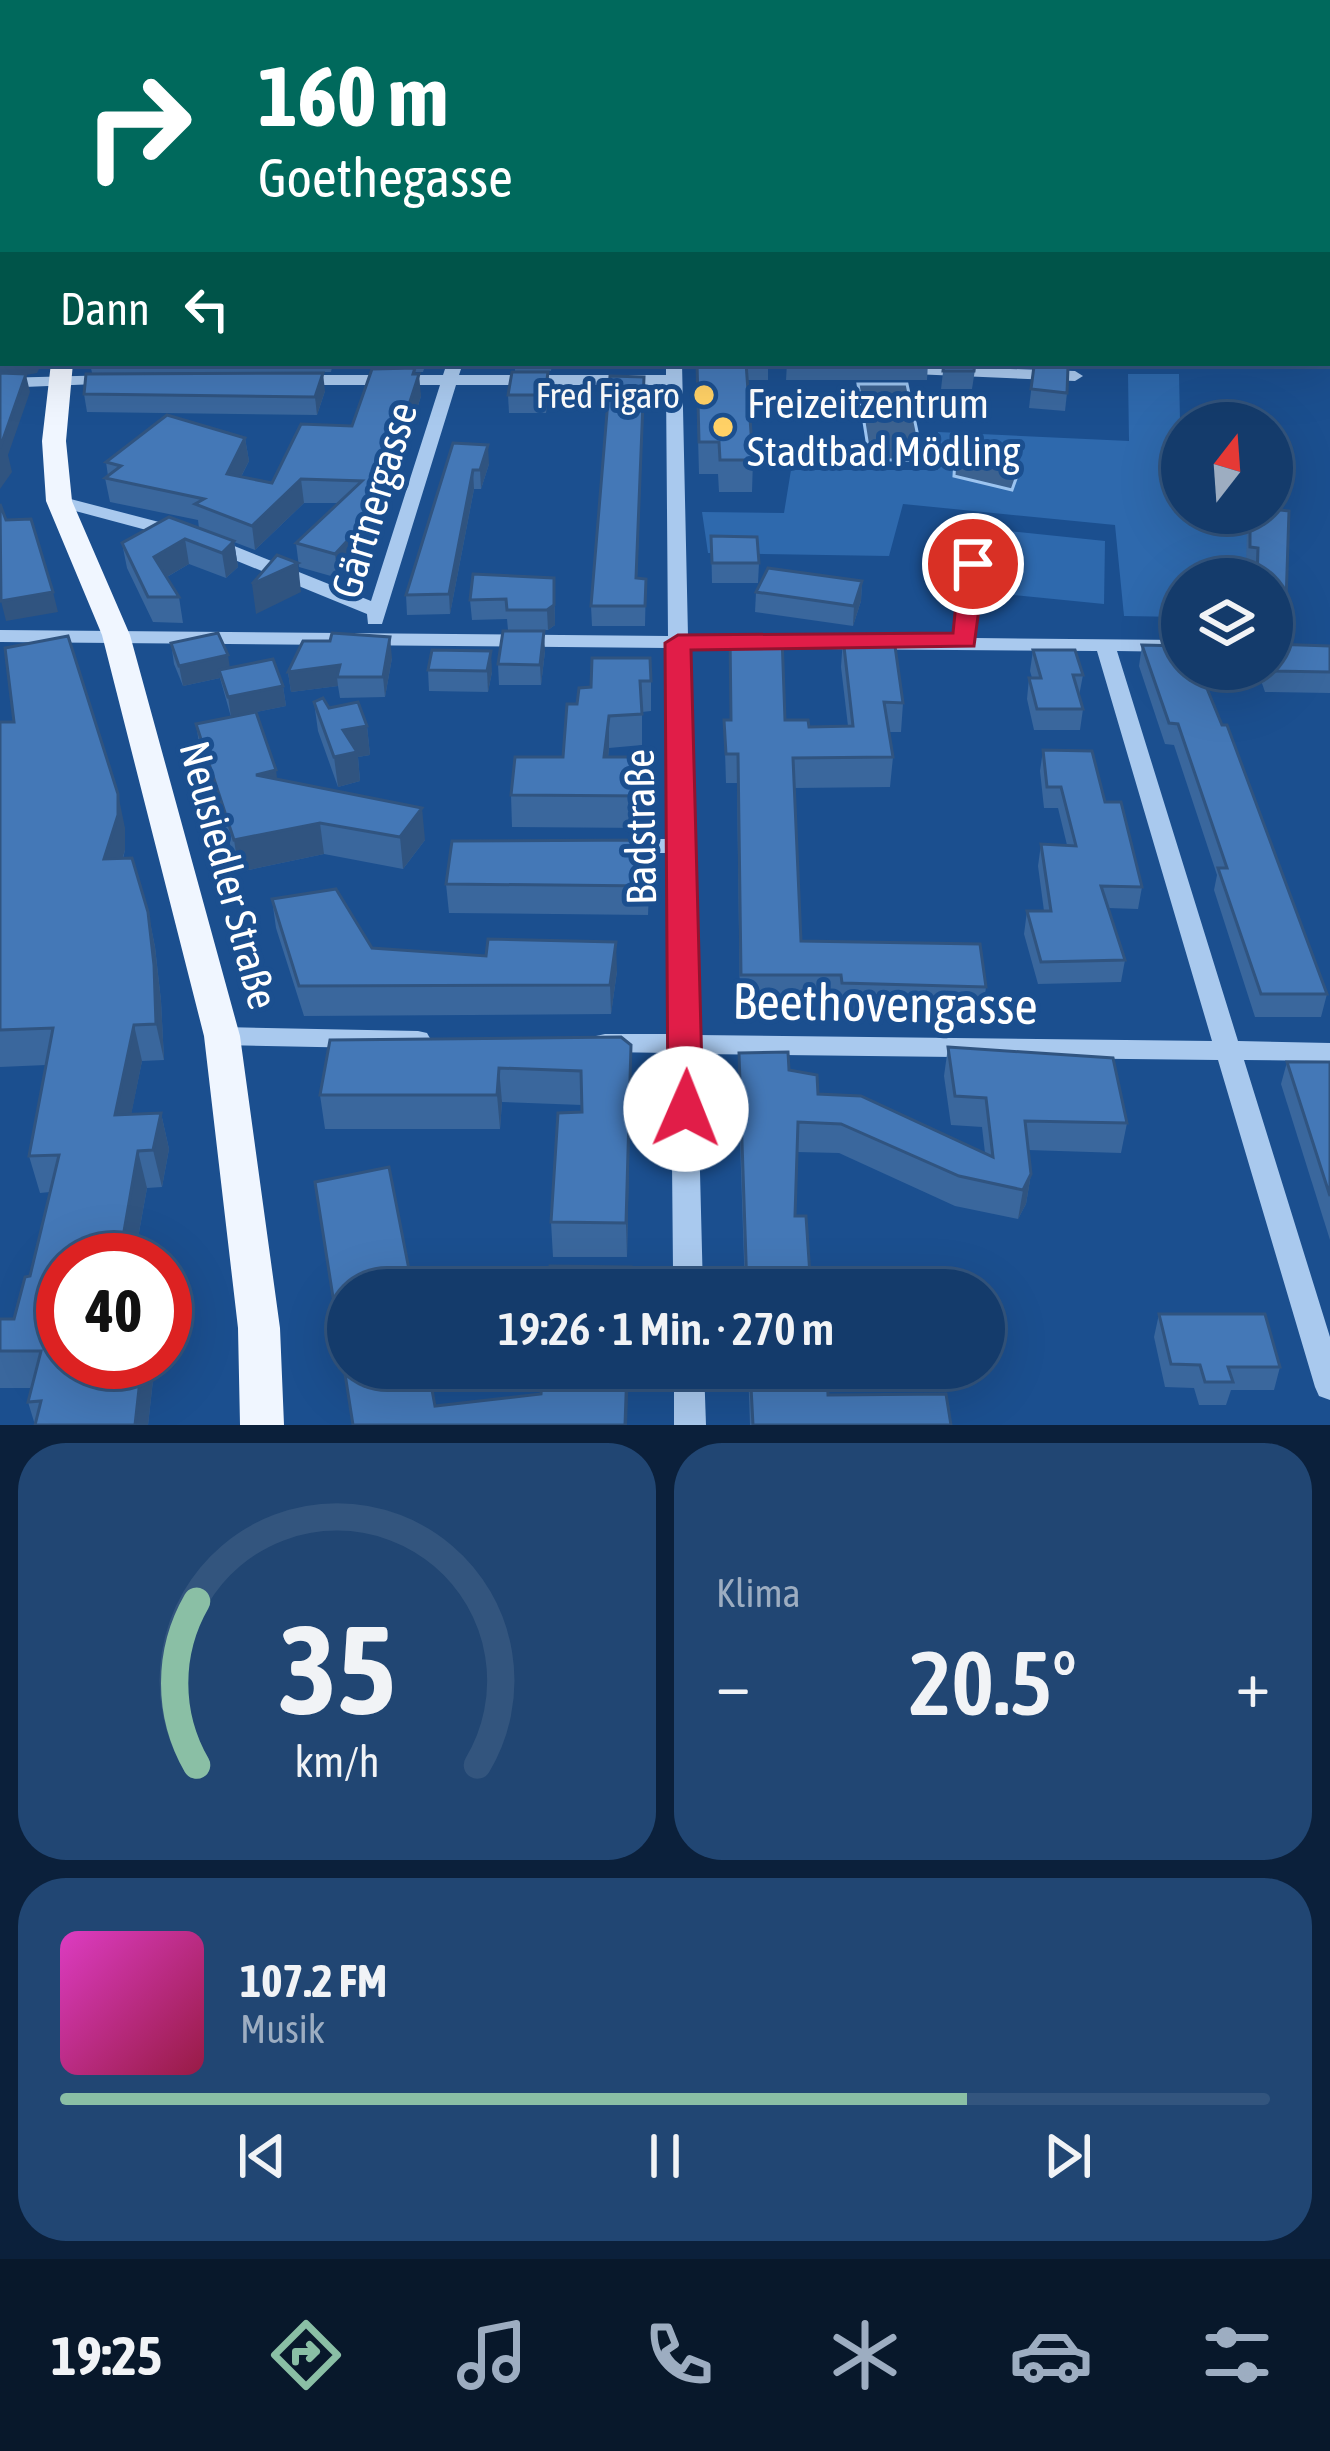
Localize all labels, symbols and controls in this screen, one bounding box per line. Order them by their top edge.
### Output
icon: right [60,48,216,204]
text: 160 m [258,48,448,144]
text: Goethegasse [258,147,513,208]
icon: left [174,276,240,342]
text: Dann [60,283,150,335]
place label: Fred Figaro [536,374,680,416]
place label: Freizeitzentrum Stadtbad Mödling [747,379,1020,475]
marker: Fred Figaro [691,382,717,408]
street label: Gärtnergasse [322,396,426,604]
north arrow [1161,402,1293,534]
map controls [1161,402,1293,690]
marker: Freizeitzentrum Stadtbad Mödling [710,414,736,440]
pin [922,513,1024,615]
icon: arrive [940,531,1006,597]
button: layers [1161,558,1293,690]
street label: Neusiedler Straße [170,736,288,1014]
street label: Badstraße [615,749,665,905]
street label: Beethovengasse [732,971,1038,1035]
position arrow [623,1046,749,1172]
speed limit sign: 40 [36,1233,192,1389]
text: 19:26 · 1 Min. · 270 m [498,1303,834,1355]
text: Klima [716,1571,801,1615]
text: 35 [278,1597,396,1740]
text: 20.5° [909,1631,1077,1734]
text: − [716,1645,750,1721]
text: + [1236,1645,1270,1721]
text: km/h [294,1736,380,1785]
text: 107.2 FM [240,1955,387,2007]
text: Musik [240,2007,325,2051]
icon: previous [229,2123,295,2189]
icon: pause [632,2123,698,2189]
icon: next [1035,2123,1101,2189]
icon: directions [264,2313,348,2397]
icon: music [450,2313,534,2397]
icon: phone [637,2313,721,2397]
icon: climate [823,2313,907,2397]
icon: car [1009,2313,1093,2397]
icon: filters [1195,2313,1279,2397]
text: 19:25 [51,2325,162,2386]

